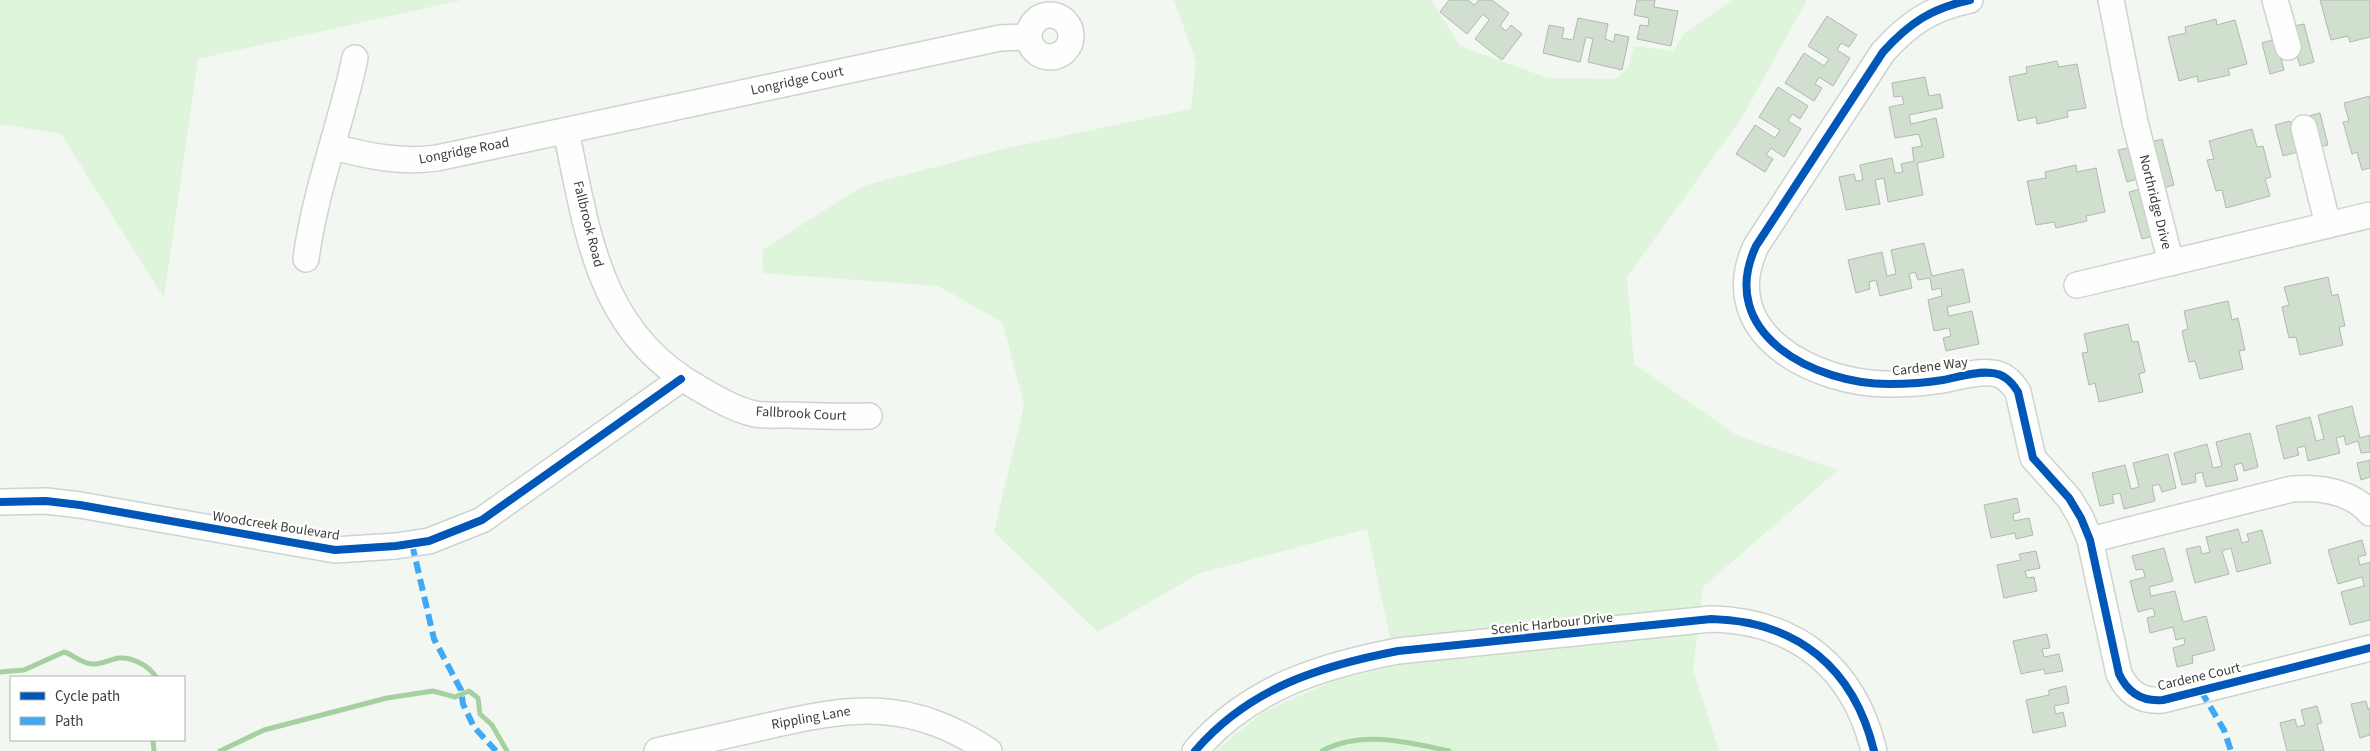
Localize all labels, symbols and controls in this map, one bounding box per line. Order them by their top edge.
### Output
street label: Longridge Court [749,61,846,101]
street label: Longridge Road [417,132,511,170]
street label: Northridge Drive [2134,153,2176,251]
street label: Fallbrook Road [568,179,608,269]
street label: Cardene Way [1891,352,1970,382]
street label: Fallbrook Court [755,402,847,426]
street label: Woodcreek Boulevard [211,506,341,546]
street label: Scenic Harbour Drive [1490,608,1614,640]
street label: Cardene Court [2155,658,2243,696]
legend [10,676,185,741]
text: Cycle path [55,686,120,707]
street label: Rippling Lane [770,701,852,735]
text: Path [55,711,83,732]

